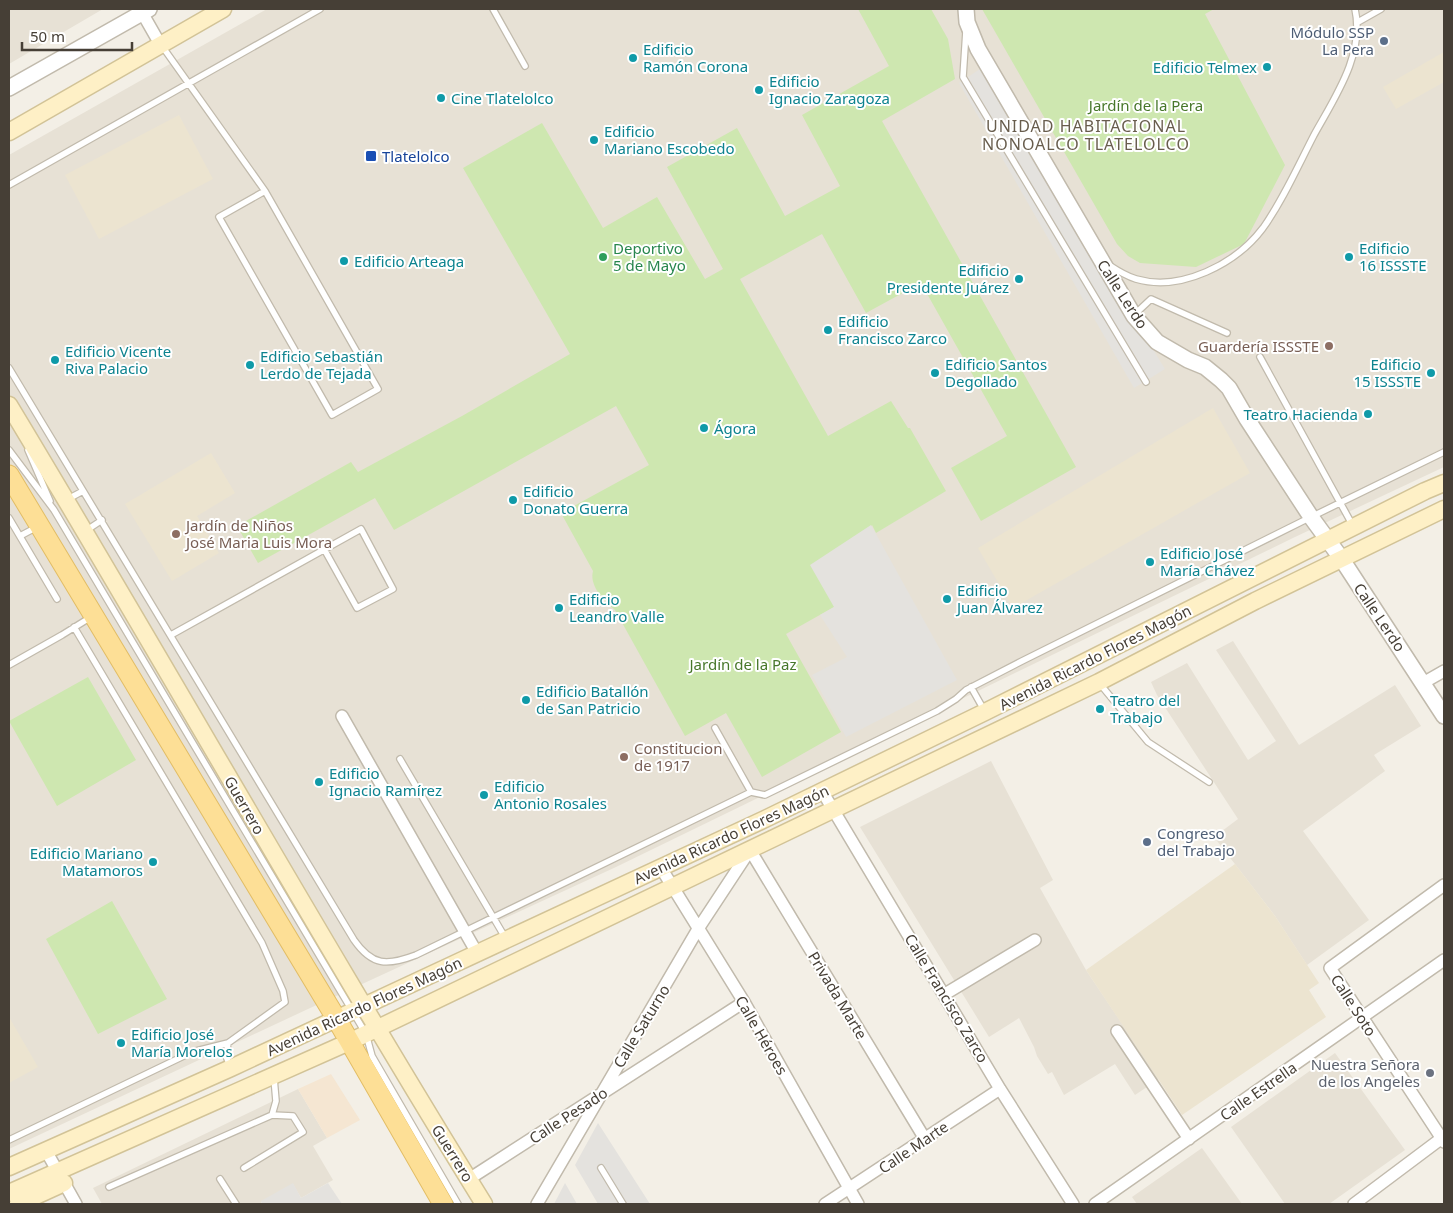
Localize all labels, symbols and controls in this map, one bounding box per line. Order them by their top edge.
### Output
scale bar [22,20,132,52]
place label: Módulo SSP La Pera [1290,22,1374,59]
text: 50 m [30,26,65,46]
marker: Módulo SSP La Pera [1378,35,1390,47]
place label: Edificio Ramón Corona [643,39,748,76]
marker: Edificio Ramón Corona [627,52,639,64]
place label: Edificio Telmex [1153,57,1257,77]
marker: Edificio Telmex [1261,61,1273,73]
place label: Edificio Ignacio Zaragoza [769,71,890,108]
marker: Edificio Ignacio Zaragoza [753,84,765,96]
place label: Cine Tlatelolco [451,88,554,108]
marker: Cine Tlatelolco [435,92,447,104]
park label: Jardín de la Pera [1087,95,1203,115]
district label: UNIDAD HABITACIONAL NONOALCO TLATELOLCO [982,115,1190,155]
place label: Edificio Mariano Escobedo [604,121,735,158]
marker: Edificio Mariano Escobedo [588,134,600,146]
place label: Tlatelolco [382,146,450,166]
marker: Tlatelolco [364,149,378,163]
place label: Deportivo 5 de Mayo [613,238,686,275]
place label: Edificio 16 ISSSTE [1359,238,1427,275]
place label: Edificio Arteaga [354,251,464,271]
marker: Deportivo 5 de Mayo [597,251,609,263]
marker: Edificio 16 ISSSTE [1343,251,1355,263]
marker: Edificio Arteaga [338,255,350,267]
street label: Calle Lerdo [1093,256,1153,332]
place label: Edificio Presidente Juárez [887,260,1009,297]
marker: Edificio Presidente Juárez [1013,273,1025,285]
place label: Edificio Francisco Zarco [838,311,947,348]
marker: Edificio Francisco Zarco [822,324,834,336]
place label: Guardería ISSSTE [1198,336,1319,356]
marker: Guardería ISSSTE [1323,340,1335,352]
place label: Edificio Vicente Riva Palacio [65,341,171,378]
place label: Edificio Sebastián Lerdo de Tejada [260,346,383,383]
marker: Edificio Vicente Riva Palacio [49,354,61,366]
place label: Edificio Santos Degollado [945,354,1047,391]
place label: Edificio 15 ISSSTE [1353,354,1421,391]
marker: Edificio Sebastián Lerdo de Tejada [244,359,256,371]
marker: Edificio Santos Degollado [929,367,941,379]
marker: Edificio 15 ISSSTE [1425,367,1437,379]
place label: Teatro Hacienda [1244,404,1358,424]
marker: Teatro Hacienda [1362,408,1374,420]
place label: Ágora [714,418,756,438]
marker: Ágora [698,422,710,434]
place label: Edificio Donato Guerra [523,481,628,518]
marker: Edificio Donato Guerra [507,494,519,506]
place label: Jardín de Niños José Maria Luis Mora [184,515,332,552]
marker: Jardín de Niños José Maria Luis Mora [170,528,182,540]
place label: Edificio José María Chávez [1160,543,1255,580]
marker: Edificio José María Chávez [1144,556,1156,568]
street label: Calle Lerdo [1350,579,1410,655]
place label: Edificio Juan Álvarez [955,580,1043,617]
place label: Edificio Leandro Valle [569,589,664,626]
marker: Edificio Juan Álvarez [941,593,953,605]
street label: Avenida Ricardo Flores Magón [996,600,1194,714]
marker: Edificio Leandro Valle [553,602,565,614]
park label: Jardín de la Paz [688,654,796,674]
place label: Edificio Batallón de San Patricio [536,681,649,718]
place label: Teatro del Trabajo [1110,690,1180,727]
marker: Edificio Batallón de San Patricio [520,694,532,706]
marker: Teatro del Trabajo [1094,703,1106,715]
place label: Constitucion de 1917 [634,738,722,775]
marker: Constitucion de 1917 [618,751,630,763]
place label: Edificio Ignacio Ramírez [329,763,442,800]
street label: Guerrero [220,772,270,838]
marker: Edificio Ignacio Ramírez [313,776,325,788]
place label: Edificio Antonio Rosales [494,776,607,813]
street label: Avenida Ricardo Flores Magón [630,780,832,888]
marker: Edificio Antonio Rosales [478,789,490,801]
place label: Congreso del Trabajo [1157,823,1235,860]
marker: Congreso del Trabajo [1141,836,1153,848]
place label: Edificio Mariano Matamoros [30,843,143,880]
marker: Edificio Mariano Matamoros [147,856,159,868]
street label: Calle Francisco Zarco [901,930,993,1066]
street label: Privada Marte [804,948,872,1042]
street label: Avenida Ricardo Flores Magón [263,952,465,1060]
street label: Calle Soto [1327,970,1381,1040]
street label: Calle Saturno [608,981,674,1071]
street label: Calle Héroes [731,992,793,1078]
place label: Edificio José María Morelos [131,1024,233,1061]
marker: Edificio José María Morelos [115,1037,127,1049]
place label: Nuestra Señora de los Angeles [1311,1054,1420,1091]
street label: Calle Estrella [1216,1057,1300,1125]
marker: Nuestra Señora de los Angeles [1424,1067,1436,1079]
street label: Calle Pesado [525,1082,611,1148]
street label: Calle Marte [874,1116,952,1178]
street label: Guerrero [428,1120,478,1186]

